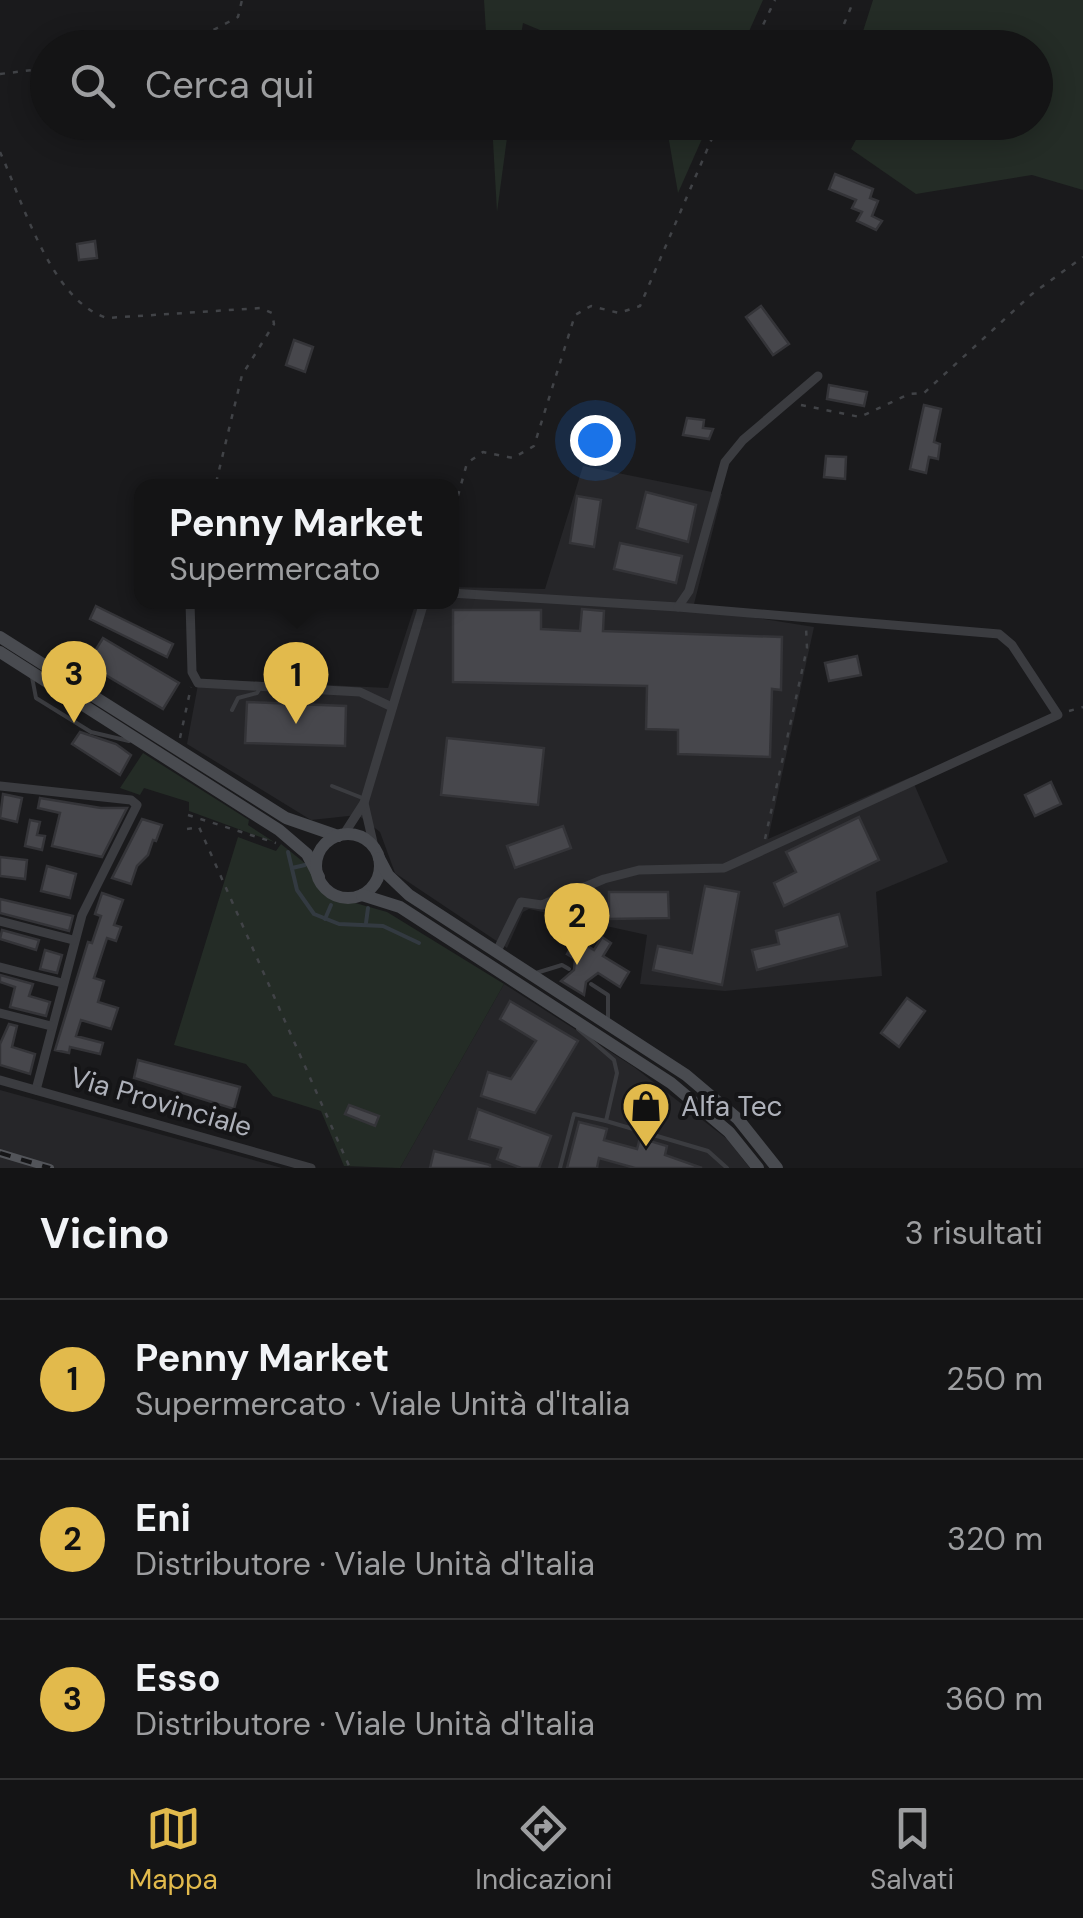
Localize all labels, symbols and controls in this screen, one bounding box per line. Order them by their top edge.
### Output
search box [30,30,1053,140]
icon: search [65,58,120,113]
text: Cerca qui [145,60,314,110]
your location [570,415,621,466]
popup [134,479,459,609]
text: Penny Market [169,498,424,548]
text: Supermercato [169,548,381,590]
pin: 3 [42,640,106,723]
pin: 1 [264,642,328,724]
pin: 2 [544,882,610,965]
street label: Via Provinciale [66,1058,256,1146]
shop icon: Alfa Tec [620,1080,672,1148]
place label: Alfa Tec [681,1088,783,1125]
text: Vicino [40,1206,170,1261]
text: 3 risultati [905,1212,1043,1254]
text: Penny Market [135,1333,389,1383]
text: 1 [67,1358,78,1400]
text: 250 m [946,1358,1043,1400]
text: Supermercato · Viale Unità d'Italia [135,1383,630,1425]
text: Eni [135,1493,191,1543]
text: 2 [63,1518,82,1560]
text: 320 m [947,1518,1043,1560]
text: Distributore · Viale Unità d'Italia [135,1543,595,1585]
text: Esso [135,1653,221,1703]
text: 3 [63,1678,82,1720]
text: 360 m [945,1678,1043,1720]
text: Distributore · Viale Unità d'Italia [135,1703,595,1745]
tab: Mappa [129,1801,218,1898]
tab: Indicazioni [475,1801,612,1898]
tab: Salvati [870,1801,954,1898]

